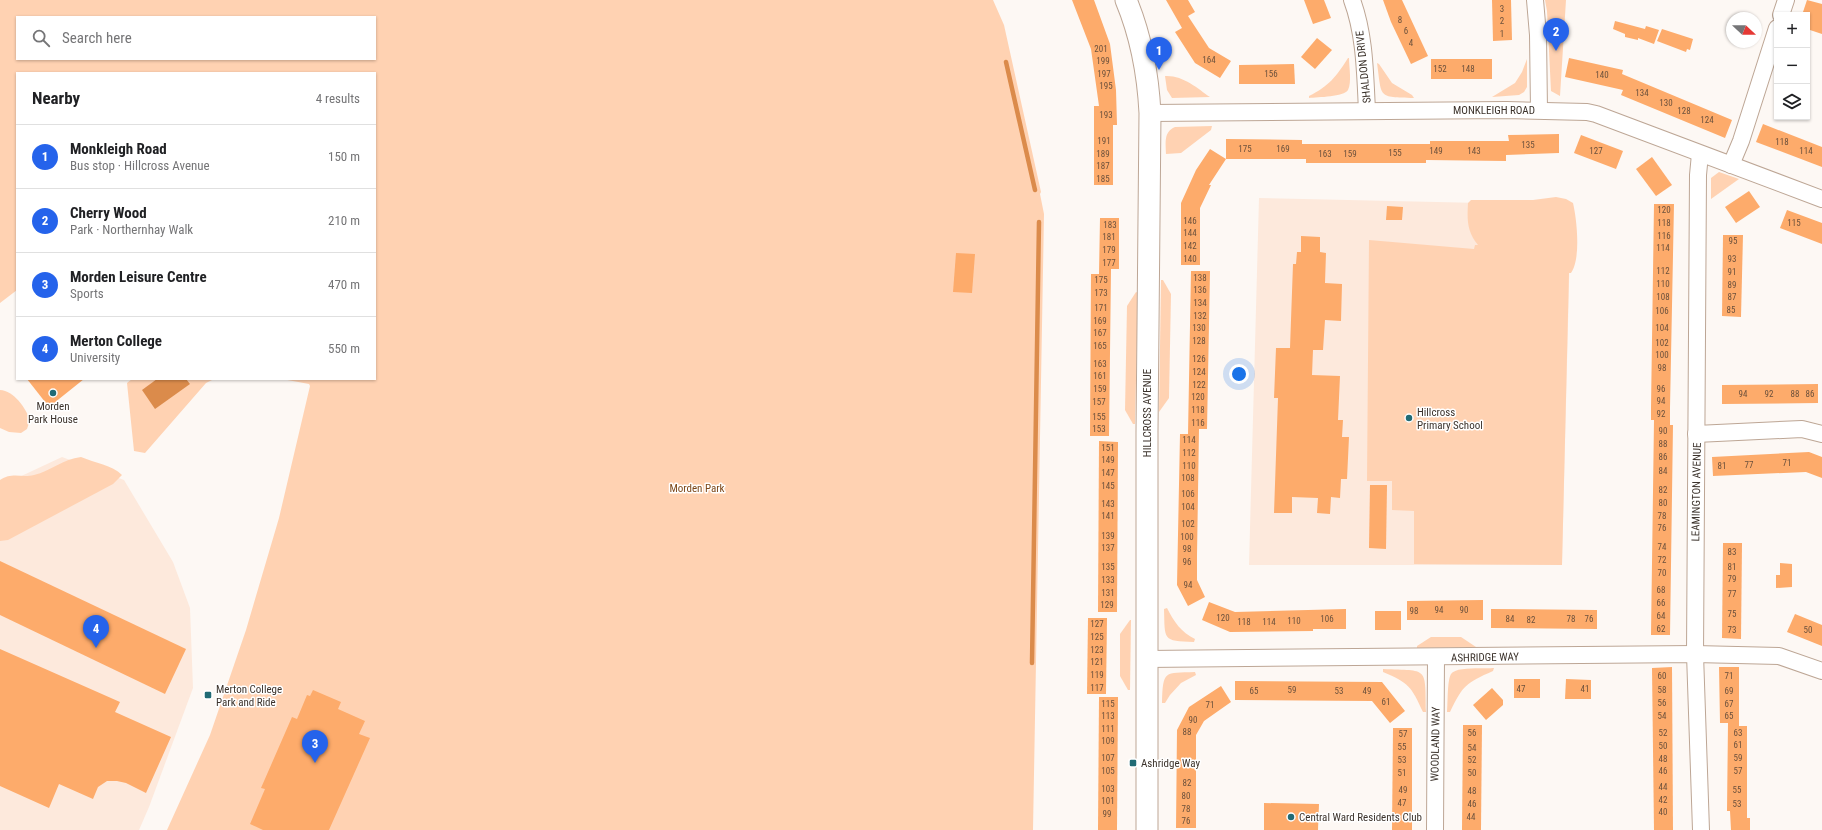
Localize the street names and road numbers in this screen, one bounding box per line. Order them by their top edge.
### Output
street label: SHALDON DRIVE [1353,29,1374,104]
street label: MONKLEIGH ROAD [1453,104,1535,117]
street label: HILLCROSS AVENUE [1141,368,1154,457]
street label: LEAMINGTON AVENUE [1689,442,1704,542]
street label: ASHRIDGE WAY [1451,650,1519,665]
street label: WOODLAND WAY [1428,706,1443,782]

